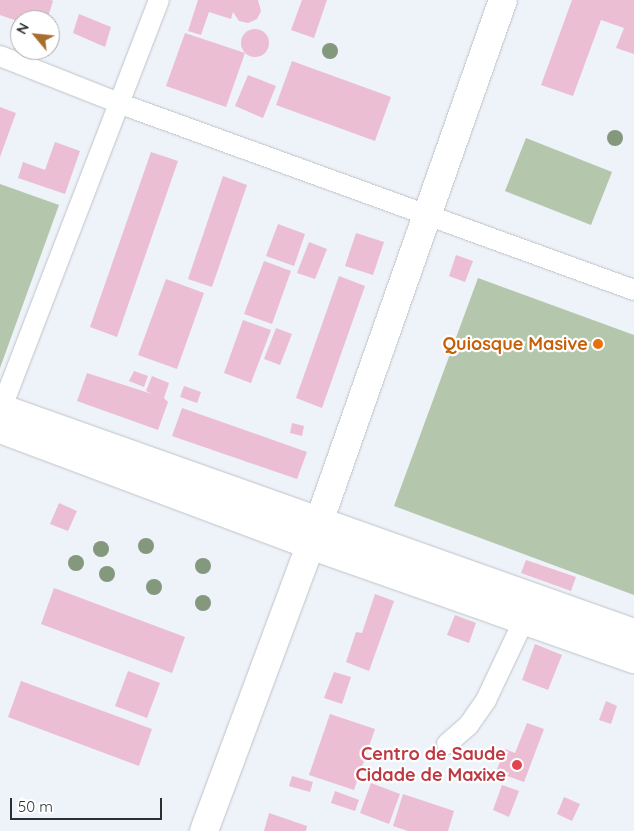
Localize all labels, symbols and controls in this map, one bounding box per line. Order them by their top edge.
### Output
north arrow [10,10,60,60]
text: N [12,20,33,37]
place label: Quiosque Masive [443,333,588,355]
marker: Quiosque Masive [592,338,604,350]
place label: Centro de Saude Cidade de Maxixe [355,744,506,786]
marker: Centro de Saude Cidade de Maxixe [510,758,524,772]
scale bar [12,788,165,820]
text: 50 m [18,797,53,816]

